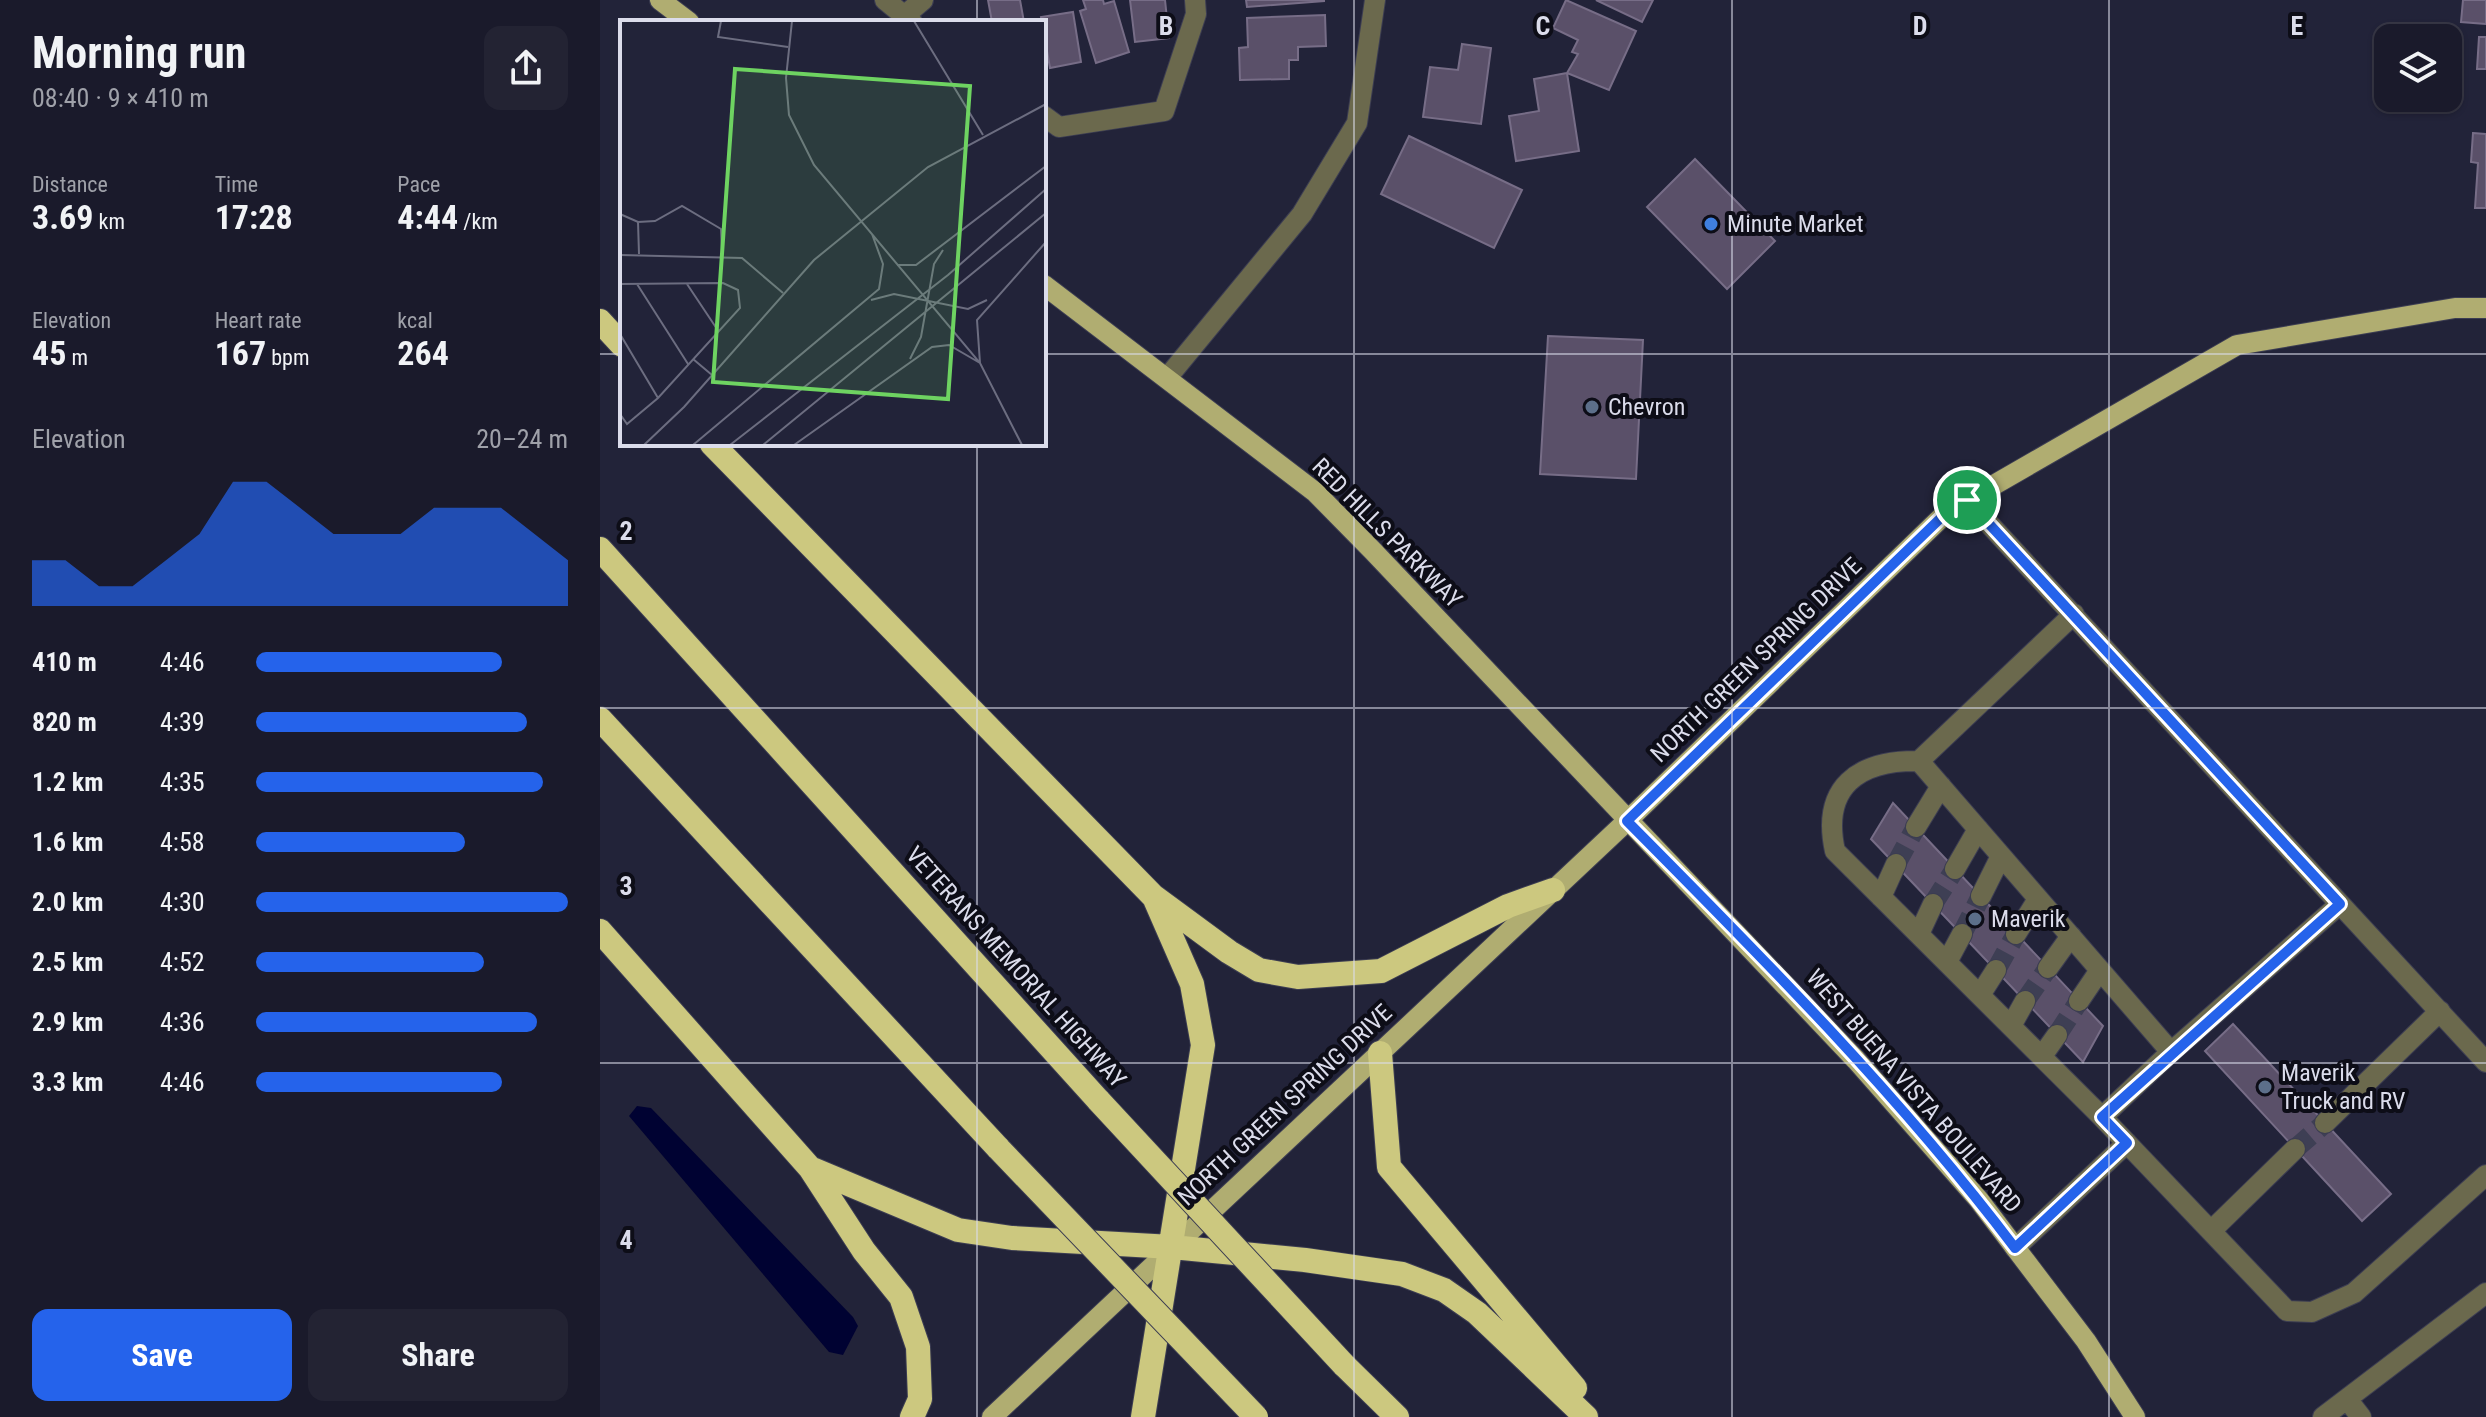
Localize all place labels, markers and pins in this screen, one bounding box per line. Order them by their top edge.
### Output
place label: Minute Market [1727,210,1864,238]
marker: Minute Market [1702,215,1720,233]
place label: Chevron [1608,393,1685,421]
marker: Chevron [1583,398,1601,416]
pin [1933,466,2001,534]
place label: Maverik [1991,905,2066,933]
marker: Maverik [1966,910,1984,928]
place label: Maverik Truck and RV [2281,1059,2405,1115]
marker: Maverik Truck and RV [2256,1078,2274,1096]

